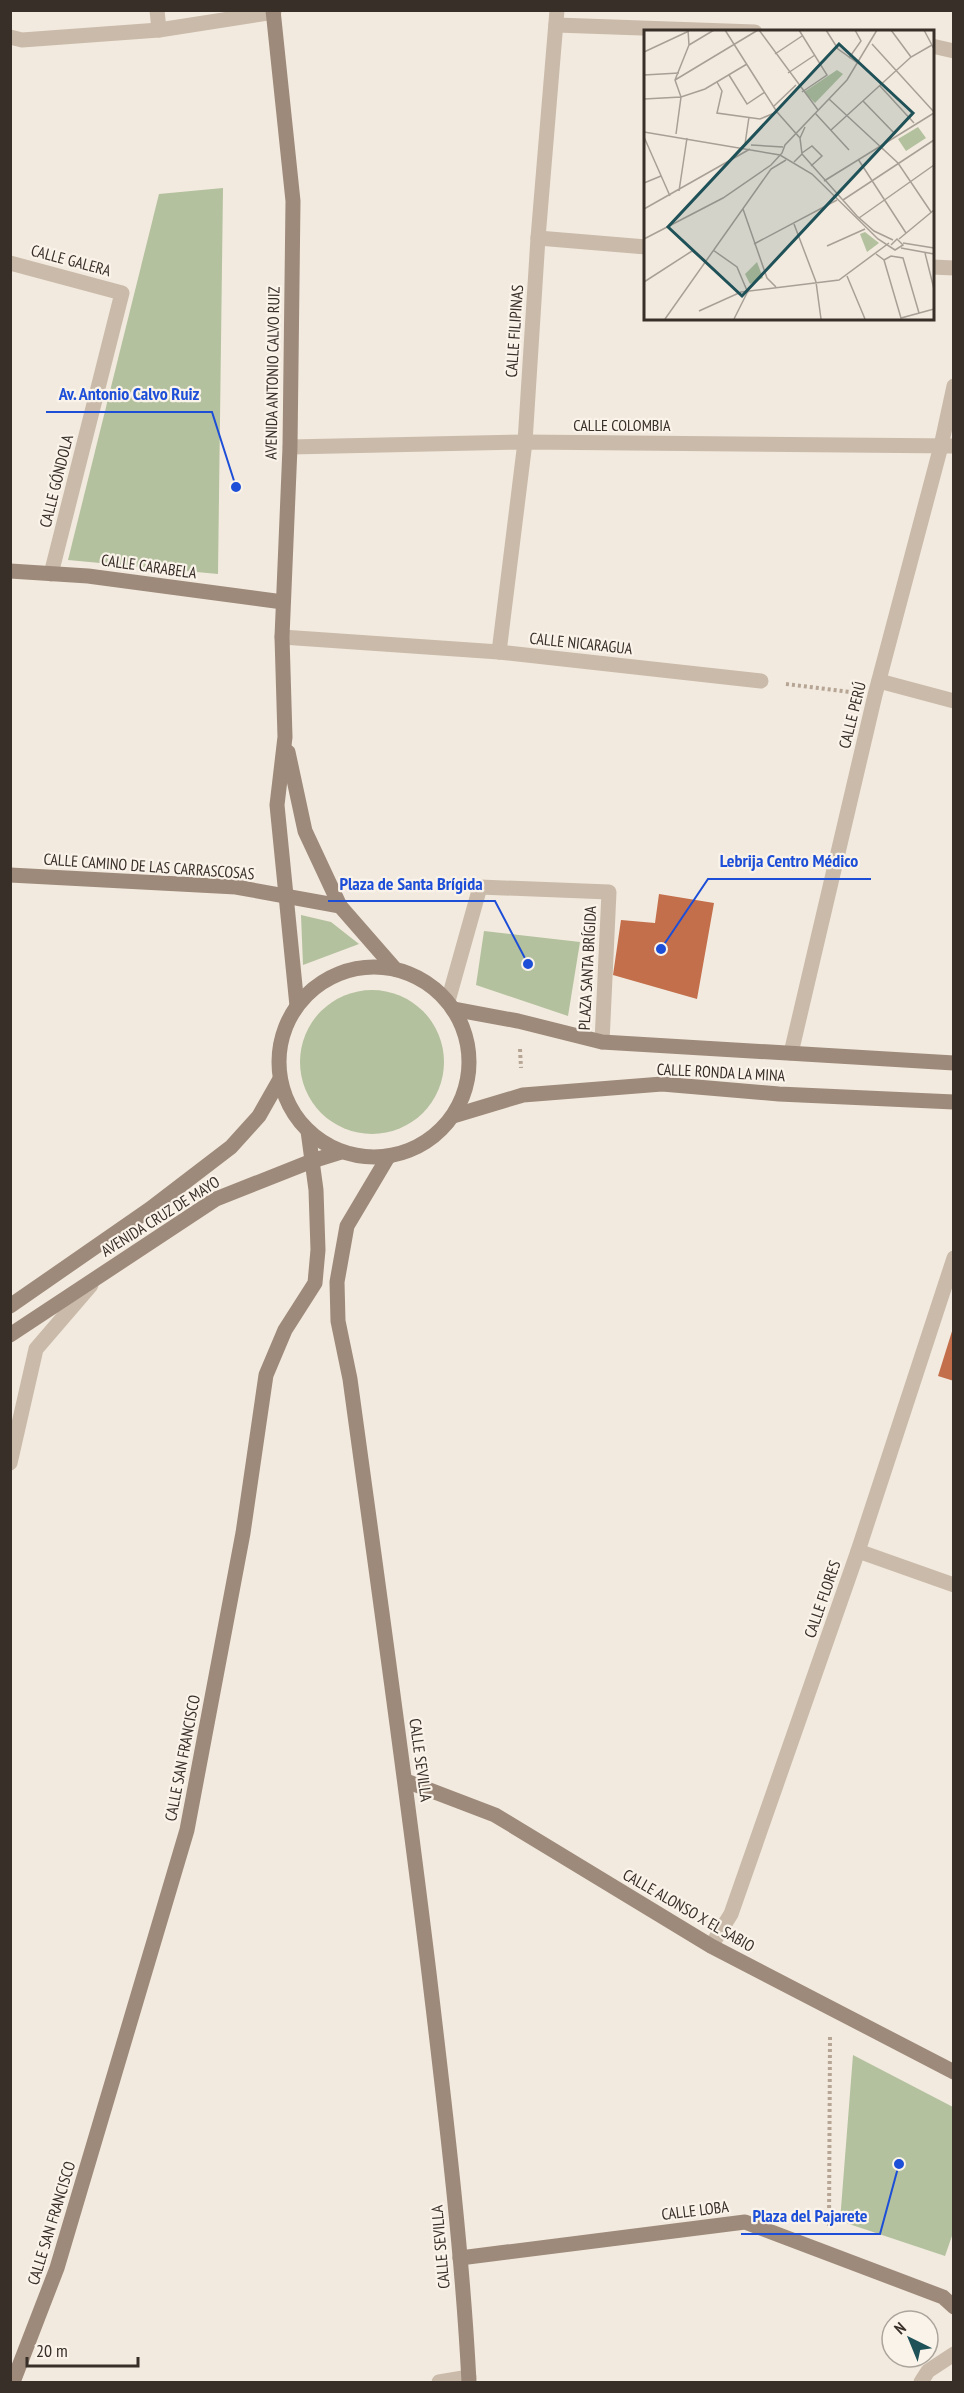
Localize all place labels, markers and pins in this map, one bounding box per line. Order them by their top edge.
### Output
callout: Av. Antonio Calvo Ruiz [46,376,212,412]
callout: Lebrija Centro Médico [708,843,871,879]
callout: Plaza de Santa Brígida [328,865,495,901]
callout: Plaza del Pajarete [741,2198,880,2234]

